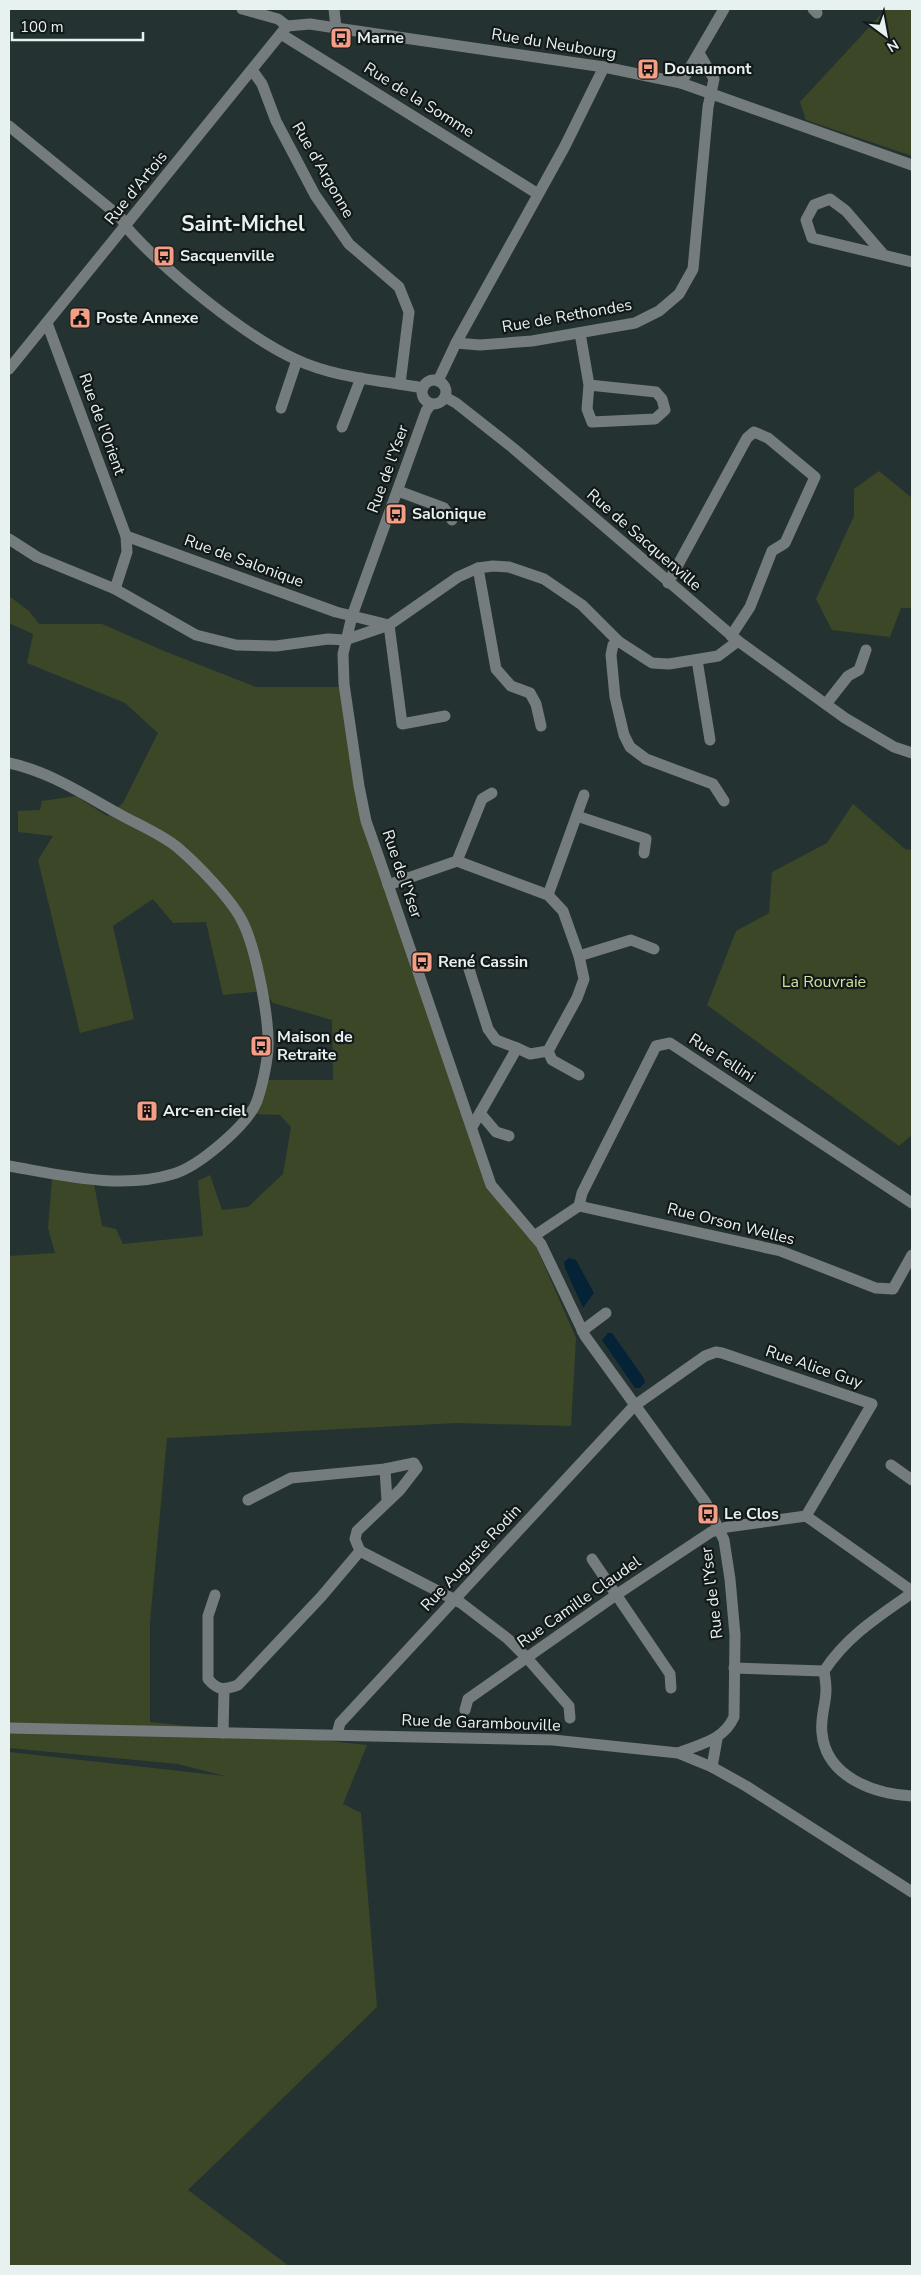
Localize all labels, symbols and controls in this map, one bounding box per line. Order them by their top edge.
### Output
scale bar [12,10,144,42]
north arrow [861,10,911,60]
text: 100 m [20,17,64,37]
street label: Rue du Neubourg [490,23,618,65]
bus stop icon: Marne [329,26,353,50]
place label: Marne [357,27,404,49]
text: N [883,35,902,56]
street label: Rue de la Somme [360,57,478,143]
bus stop icon: Douaumont [636,57,660,81]
place label: Douaumont [664,58,752,80]
street label: Rue d'Argonne [287,118,359,222]
street label: Rue d'Artois [100,147,172,229]
district label: Saint-Michel [181,210,305,238]
bus stop icon: Sacquenville [152,244,176,268]
place label: Sacquenville [180,245,275,267]
street label: Rue de Rethondes [500,294,634,338]
public building icon: Poste Annexe [68,306,92,330]
place label: Poste Annexe [96,307,199,329]
street label: Rue de l'Orient [73,370,131,478]
street label: Rue de l'Yser [362,422,414,516]
street label: Rue de Sacquenville [582,484,706,596]
bus stop icon: Salonique [384,502,408,526]
place label: Salonique [412,503,486,525]
street label: Rue de Salonique [181,529,307,593]
street label: Rue de l'Yser [377,827,427,921]
bus stop icon: René Cassin [410,950,434,974]
place label: René Cassin [438,951,528,973]
park label: La Rouvraie [782,971,866,993]
place label: Maison de Retraite [277,1026,353,1066]
street label: Rue Fellini [684,1028,760,1088]
bus stop icon: Maison de Retraite [249,1034,273,1058]
building icon: Arc-en-ciel [135,1099,159,1123]
place label: Arc-en-ciel [163,1100,246,1122]
street label: Rue Orson Welles [665,1198,797,1250]
street label: Rue Alice Guy [763,1340,866,1394]
street label: Rue Auguste Rodin [416,1500,526,1616]
bus stop icon: Le Clos [696,1502,720,1526]
place label: Le Clos [724,1503,779,1525]
street label: Rue de l'Yser [695,1546,729,1640]
street label: Rue Camille Claudel [513,1551,645,1653]
street label: Rue de Garambouville [401,1709,561,1737]

